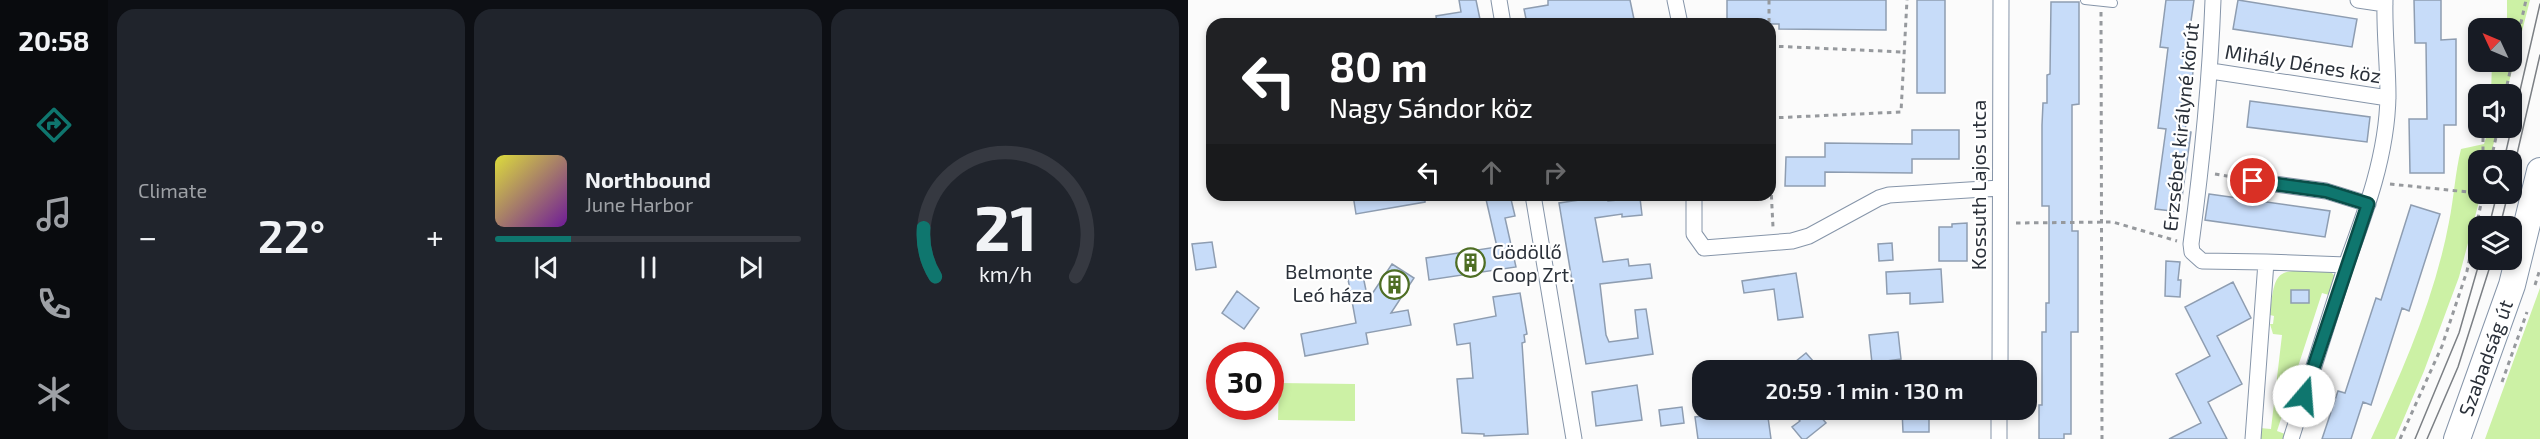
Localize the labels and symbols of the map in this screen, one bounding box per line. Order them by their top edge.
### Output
north arrow [2468,18,2522,72]
street label: Erzsébet királyné körút [2157,21,2203,233]
street label: Mihály Dénes köz [2223,39,2383,87]
street label: Kossuth Lajos utca [1966,100,1990,270]
pin [2227,155,2278,206]
place label: Gödöllő Coop Zrt. [1492,239,1574,286]
building icon: Gödöllő Coop Zrt. [1455,247,1487,279]
place label: Belmonte Leó háza [1285,259,1373,306]
building icon: Belmonte Leó háza [1378,268,1410,300]
street label: Szabadság út [2453,296,2517,419]
speed limit sign: 30 [1206,342,1284,420]
position arrow [2272,364,2336,428]

